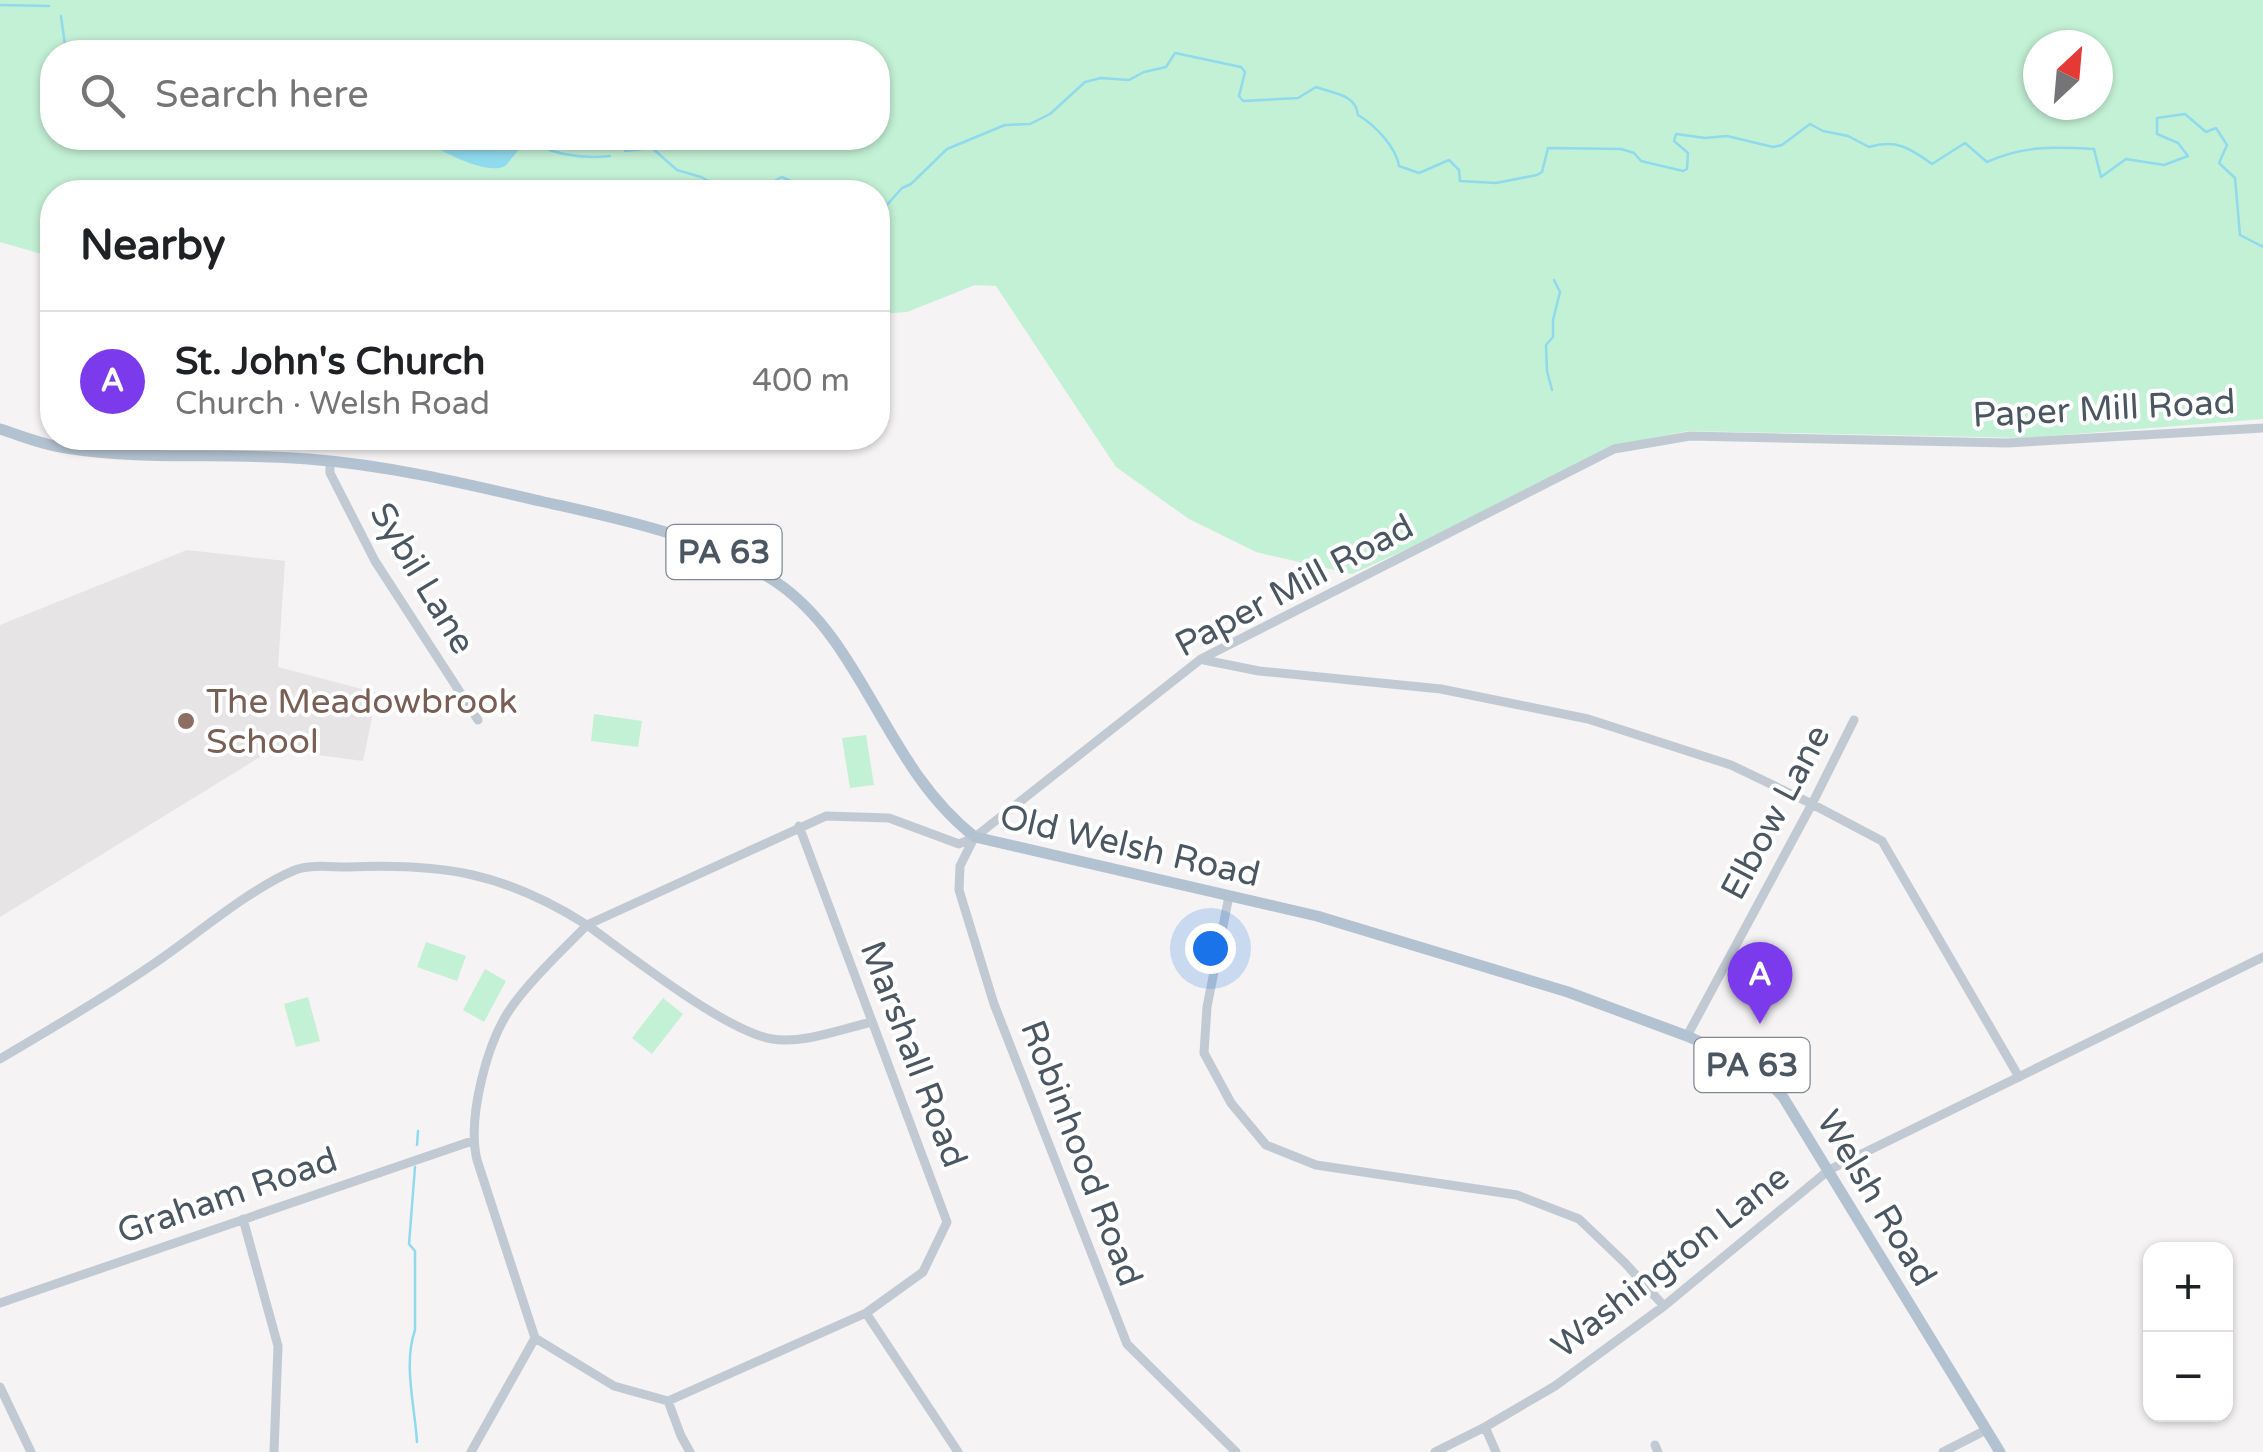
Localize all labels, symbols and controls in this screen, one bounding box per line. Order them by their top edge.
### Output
north arrow [2023,30,2113,120]
search box [40,40,890,150]
icon: search [75,68,130,123]
text: Search here [155,72,369,118]
text: Nearby [80,220,225,271]
text: St. John's Church [175,339,485,385]
text: A [101,362,124,400]
text: 400 m [752,362,850,400]
street label: Paper Mill Road [1971,381,2237,437]
text: Church · Welsh Road [175,385,490,423]
street label: Sybil Lane [361,495,484,662]
street label: Paper Mill Road [1168,506,1421,666]
road number: PA 63 [666,525,782,579]
place label: The Meadowbrook School [206,681,518,763]
marker: The Meadowbrook School [175,710,197,732]
street label: Elbow Lane [1712,718,1839,907]
street label: Old Welsh Road [996,796,1264,896]
your location [1185,923,1236,974]
street label: Marshall Road [851,935,976,1174]
pin: A [1728,942,1792,1024]
street label: Robinhood Road [1011,1015,1151,1292]
road number: PA 63 [1694,1038,1810,1092]
street label: Welsh Road [1807,1103,1945,1294]
street label: Graham Road [112,1139,343,1253]
street label: Washington Lane [1544,1156,1798,1368]
map controls [2143,1242,2233,1422]
button: + [2143,1242,2233,1332]
button: − [2143,1332,2233,1422]

